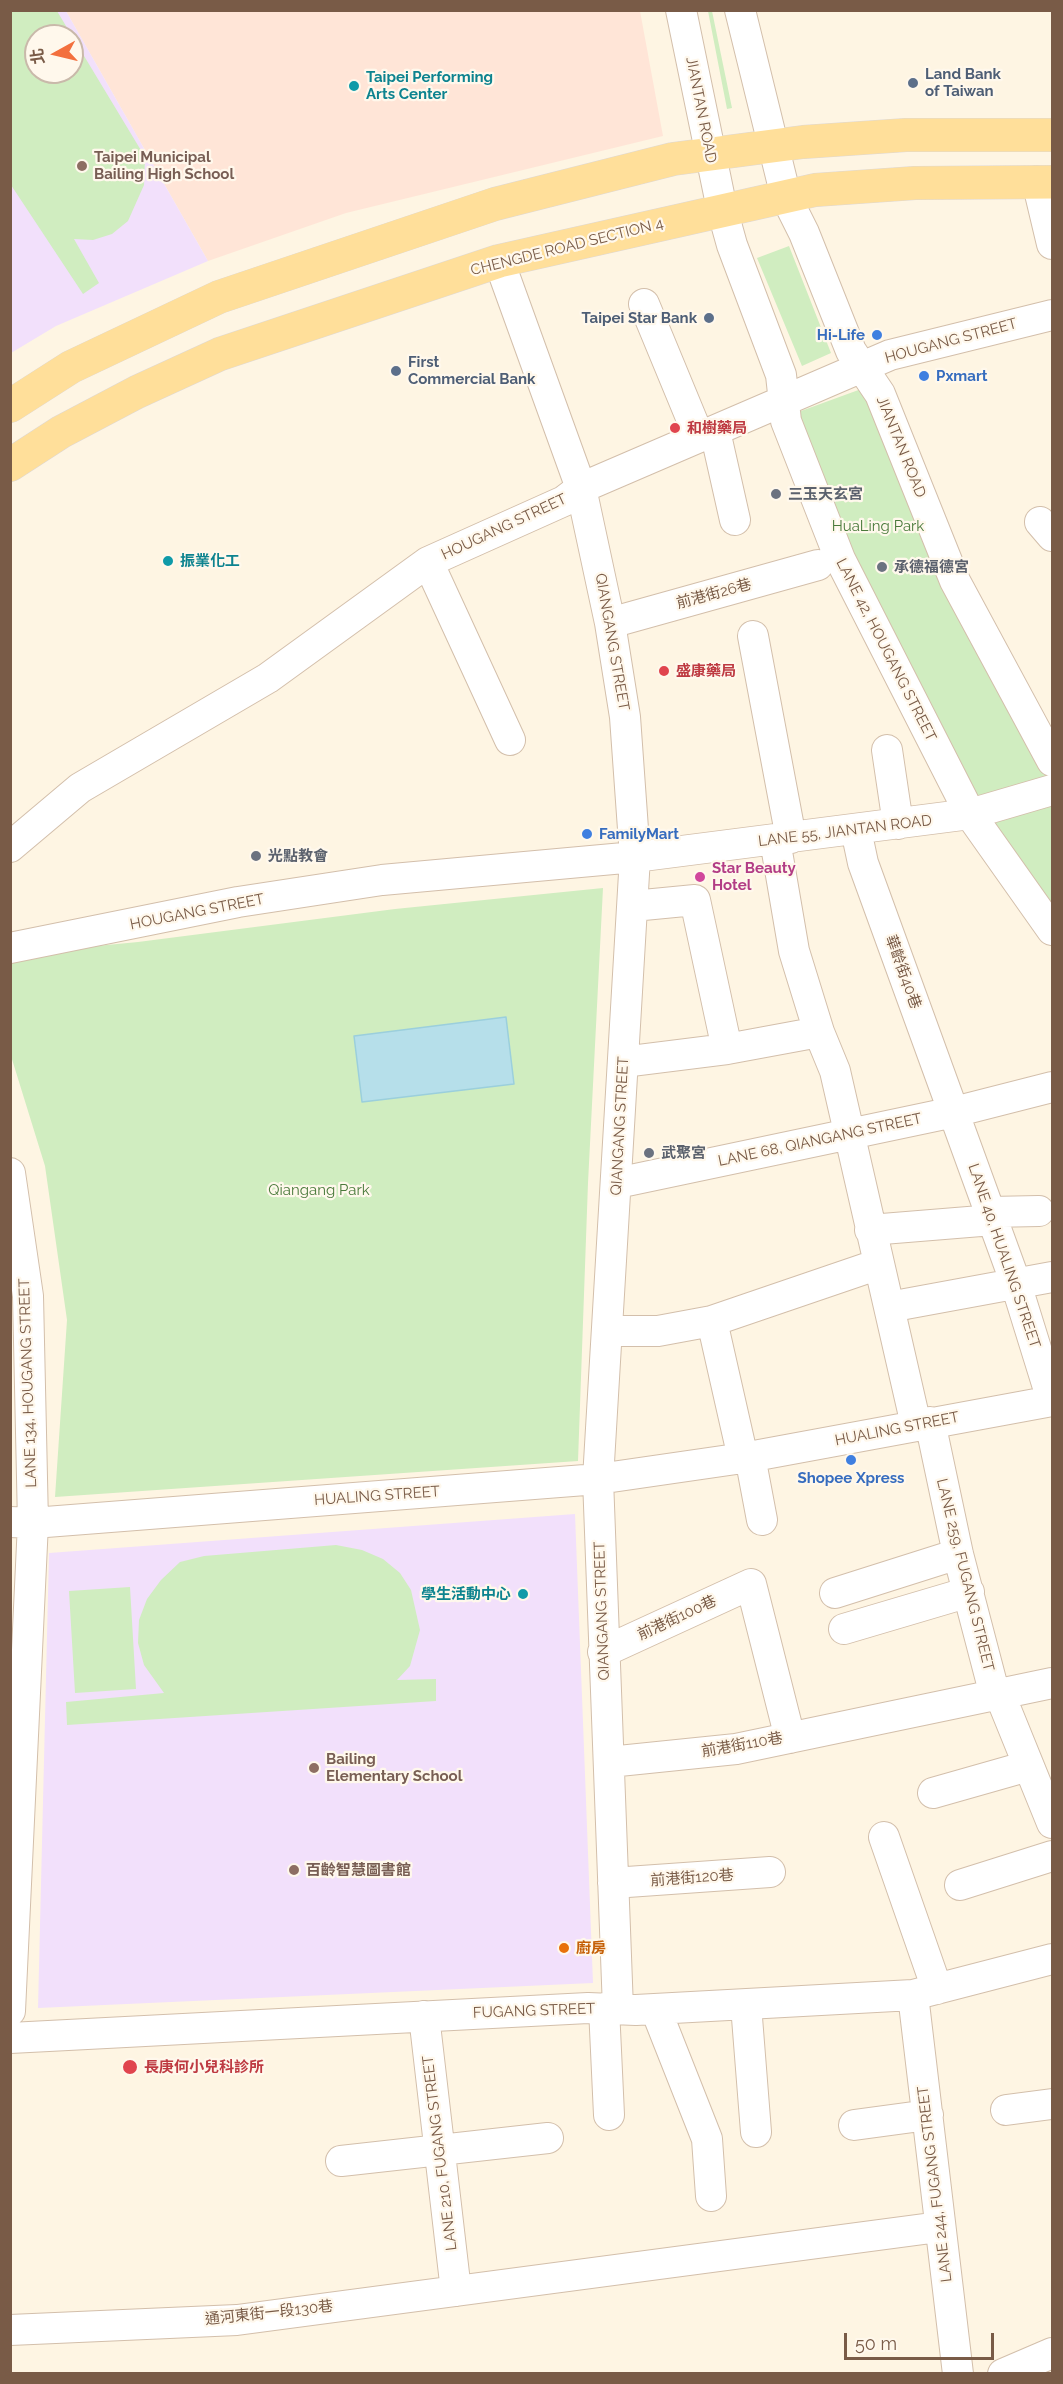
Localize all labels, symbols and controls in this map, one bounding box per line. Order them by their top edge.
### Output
north arrow [24,24,84,84]
text: 北 [27,47,48,66]
street label: JIANTAN ROAD [682,55,720,165]
place label: Land Bank of Taiwan [925,65,1001,100]
place label: Taipei Performing Arts Center [366,68,493,103]
marker: Land Bank of Taiwan [906,76,920,90]
marker: Taipei Performing Arts Center [347,79,361,93]
place label: Taipei Municipal Bailing High School [94,148,234,183]
marker: Taipei Municipal Bailing High School [75,159,89,173]
street label: CHENGDE ROAD SECTION 4 [469,214,665,280]
place label: Taipei Star Bank [582,309,697,327]
marker: Taipei Star Bank [702,311,716,325]
street label: HOUGANG STREET [883,315,1019,367]
place label: Hi-Life [817,326,865,344]
marker: Hi-Life [870,328,884,342]
place label: First Commercial Bank [408,353,535,388]
marker: First Commercial Bank [389,364,403,378]
place label: Pxmart [936,367,987,385]
marker: Pxmart [917,369,931,383]
street label: JIANTAN ROAD [872,394,930,500]
place label: 和樹藥局 [687,419,747,437]
marker: 和樹藥局 [668,421,682,435]
place label: 三玉天玄宮 [788,485,863,503]
marker: 三玉天玄宮 [769,487,783,501]
street label: HOUGANG STREET [439,490,569,564]
park label: HuaLing Park [832,517,924,535]
place label: 振業化工 [180,552,240,570]
marker: 振業化工 [161,554,175,568]
street label: LANE 42, HOUGANG STREET [832,556,940,744]
place label: 承德福德宮 [894,558,969,576]
marker: 承德福德宮 [875,560,889,574]
street label: QIANGANG STREET [591,572,633,712]
street label: 前港街26巷 [675,575,753,613]
place label: 盛康藥局 [676,662,736,680]
marker: 盛康藥局 [657,664,671,678]
street label: LANE 55, JIANTAN ROAD [757,811,933,851]
place label: FamilyMart [599,825,679,843]
marker: FamilyMart [580,827,594,841]
place label: 光點教會 [268,847,328,865]
marker: 光點教會 [249,849,263,863]
place label: Star Beauty Hotel [712,859,796,894]
marker: Star Beauty Hotel [693,870,707,884]
street label: HOUGANG STREET [128,890,266,934]
street label: 華齡街40巷 [881,933,925,1011]
street label: QIANGANG STREET [607,1056,633,1196]
street label: LANE 68, QIANGANG STREET [717,1110,923,1170]
place label: 武聚宮 [661,1144,706,1162]
marker: 武聚宮 [642,1146,656,1160]
street label: LANE 40, HUALING STREET [964,1161,1044,1351]
park label: Qiangang Park [268,1181,370,1199]
street label: LANE 134, HOUGANG STREET [15,1278,41,1488]
street label: HUALING STREET [833,1408,961,1450]
marker: Shopee Xpress [844,1453,858,1467]
place label: Shopee Xpress [798,1469,904,1487]
street label: LANE 259, FUGANG STREET [932,1477,998,1673]
street label: HUALING STREET [313,1483,441,1509]
street label: QIANGANG STREET [591,1541,613,1681]
place label: 學生活動中心 [421,1585,511,1603]
marker: 學生活動中心 [516,1587,530,1601]
street label: 前港街100巷 [635,1592,719,1644]
street label: 前港街110巷 [700,1729,784,1761]
place label: Bailing Elementary School [326,1750,462,1785]
marker: Bailing Elementary School [307,1761,321,1775]
place label: 百齡智慧圖書館 [306,1861,411,1879]
marker: 百齡智慧圖書館 [287,1863,301,1877]
street label: 前港街120巷 [650,1866,734,1890]
place label: 廚房 [576,1939,606,1957]
marker: 廚房 [557,1941,571,1955]
street label: FUGANG STREET [472,2000,596,2022]
street label: LANE 210, FUGANG STREET [419,2054,461,2252]
marker: 長庚何小兒科診所 [121,2058,139,2076]
place label: 長庚何小兒科診所 [144,2058,264,2076]
street label: LANE 244, FUGANG STREET [914,2085,956,2283]
street label: 通河東街一段130巷 [204,2297,334,2329]
scale bar [847,2321,997,2359]
text: 50 m [855,2333,897,2354]

